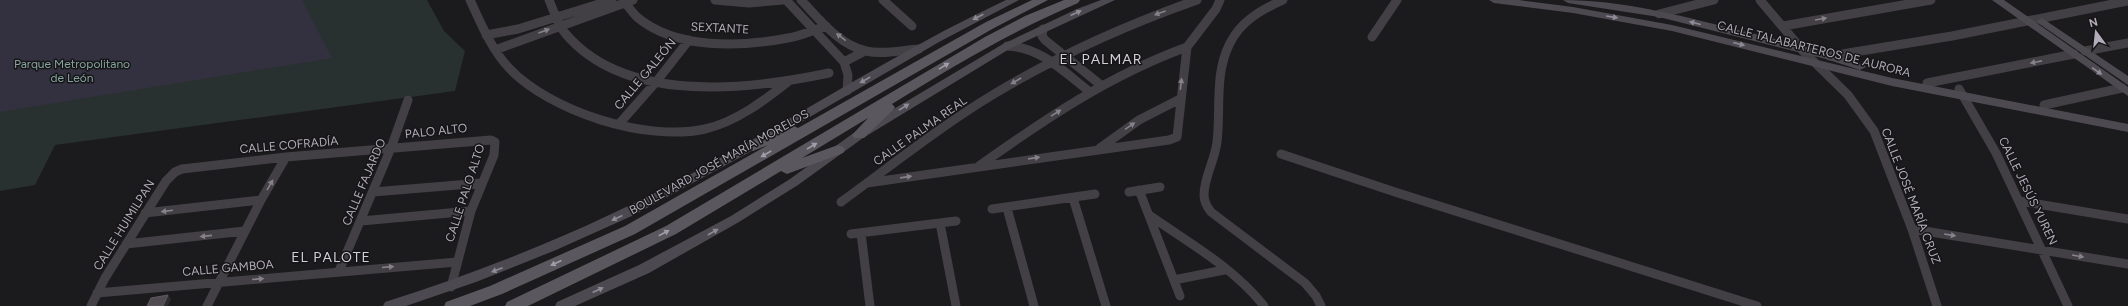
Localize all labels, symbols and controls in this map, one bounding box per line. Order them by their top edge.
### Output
one-way arrow [1071,10,1082,16]
one-way arrow [1154,10,1166,16]
north arrow [2076,12,2116,52]
one-way arrow [973,13,984,20]
one-way arrow [1606,14,1618,20]
text: N [2088,15,2099,30]
one-way arrow [1815,16,1827,22]
street label: CALLE TALABARTEROS DE AURORA [1716,18,1912,80]
street label: SEXTANTE [690,19,750,37]
one-way arrow [1688,20,1701,26]
one-way arrow [539,27,551,33]
one-way arrow [836,33,847,42]
street label: CALLE GALEÓN [611,36,679,112]
one-way arrow [1732,42,1745,48]
district label: EL PALMAR [1060,51,1142,68]
park label: Parque Metropolitano de León [14,57,130,85]
one-way arrow [2030,59,2042,65]
one-way arrow [938,63,950,70]
one-way arrow [2092,67,2103,75]
one-way arrow [859,77,871,84]
one-way arrow [1010,78,1022,85]
one-way arrow [1178,78,1185,90]
street label: CALLE PALMA REAL [871,93,970,169]
one-way arrow [899,103,909,111]
street label: BOULEVARD JOSÉ MARÍA MORELOS [627,107,811,217]
one-way arrow [1051,109,1062,117]
street label: PALO ALTO [404,121,468,141]
one-way arrow [1125,122,1135,130]
street label: CALLE JOSÉ MARÍA CRUZ [1879,126,1944,266]
street label: CALLE COFRADÍA [239,134,339,156]
street label: CALLE JESÚS YUREN [1996,135,2060,247]
street label: CALLE FAJARDO [339,136,389,228]
street label: CALLE PALO ALTO [443,142,487,244]
one-way arrow [807,142,817,150]
one-way arrow [760,150,772,157]
one-way arrow [1028,155,1040,161]
one-way arrow [900,174,912,180]
street label: CALLE HUIMILPAN [90,177,158,273]
one-way arrow [266,179,273,191]
one-way arrow [161,208,173,214]
one-way arrow [611,215,622,221]
one-way arrow [707,228,719,235]
one-way arrow [658,230,670,236]
one-way arrow [200,232,212,239]
one-way arrow [1944,232,1956,238]
district label: EL PALOTE [291,249,371,266]
one-way arrow [2072,253,2084,259]
street label: CALLE GAMBOA [182,257,274,279]
one-way arrow [550,261,562,267]
one-way arrow [382,264,394,271]
one-way arrow [491,267,503,273]
one-way arrow [252,275,265,282]
one-way arrow [592,287,604,293]

